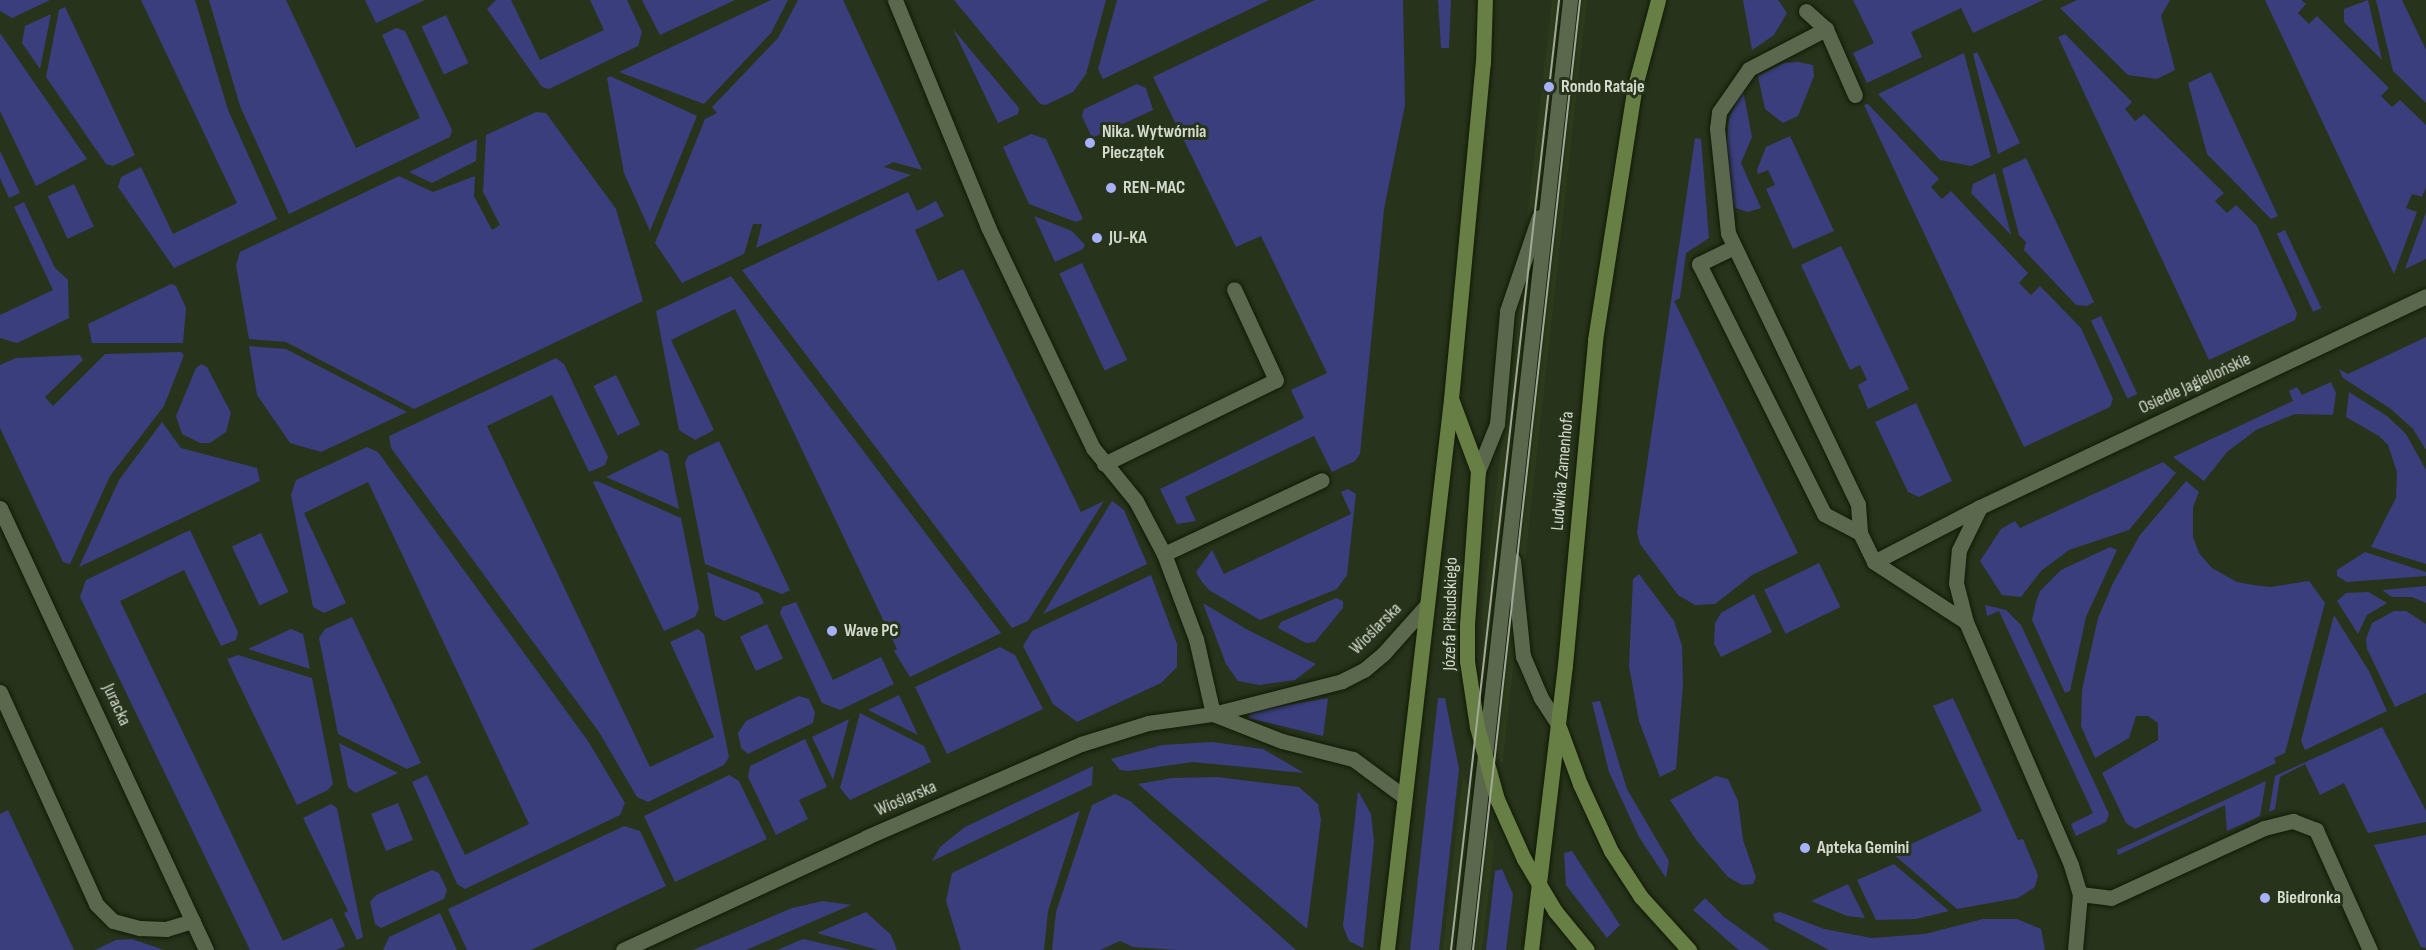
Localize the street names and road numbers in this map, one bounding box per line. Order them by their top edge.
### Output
street label: Osiedle Jagiellońskie [2136,349,2254,419]
street label: Ludwika Zamenhofa [1547,411,1579,531]
street label: Józefa Piłsudskiego [1439,557,1463,671]
street label: Wioślarska [1346,599,1406,659]
street label: Juracka [97,680,135,730]
street label: Wioślarska [872,776,940,822]

